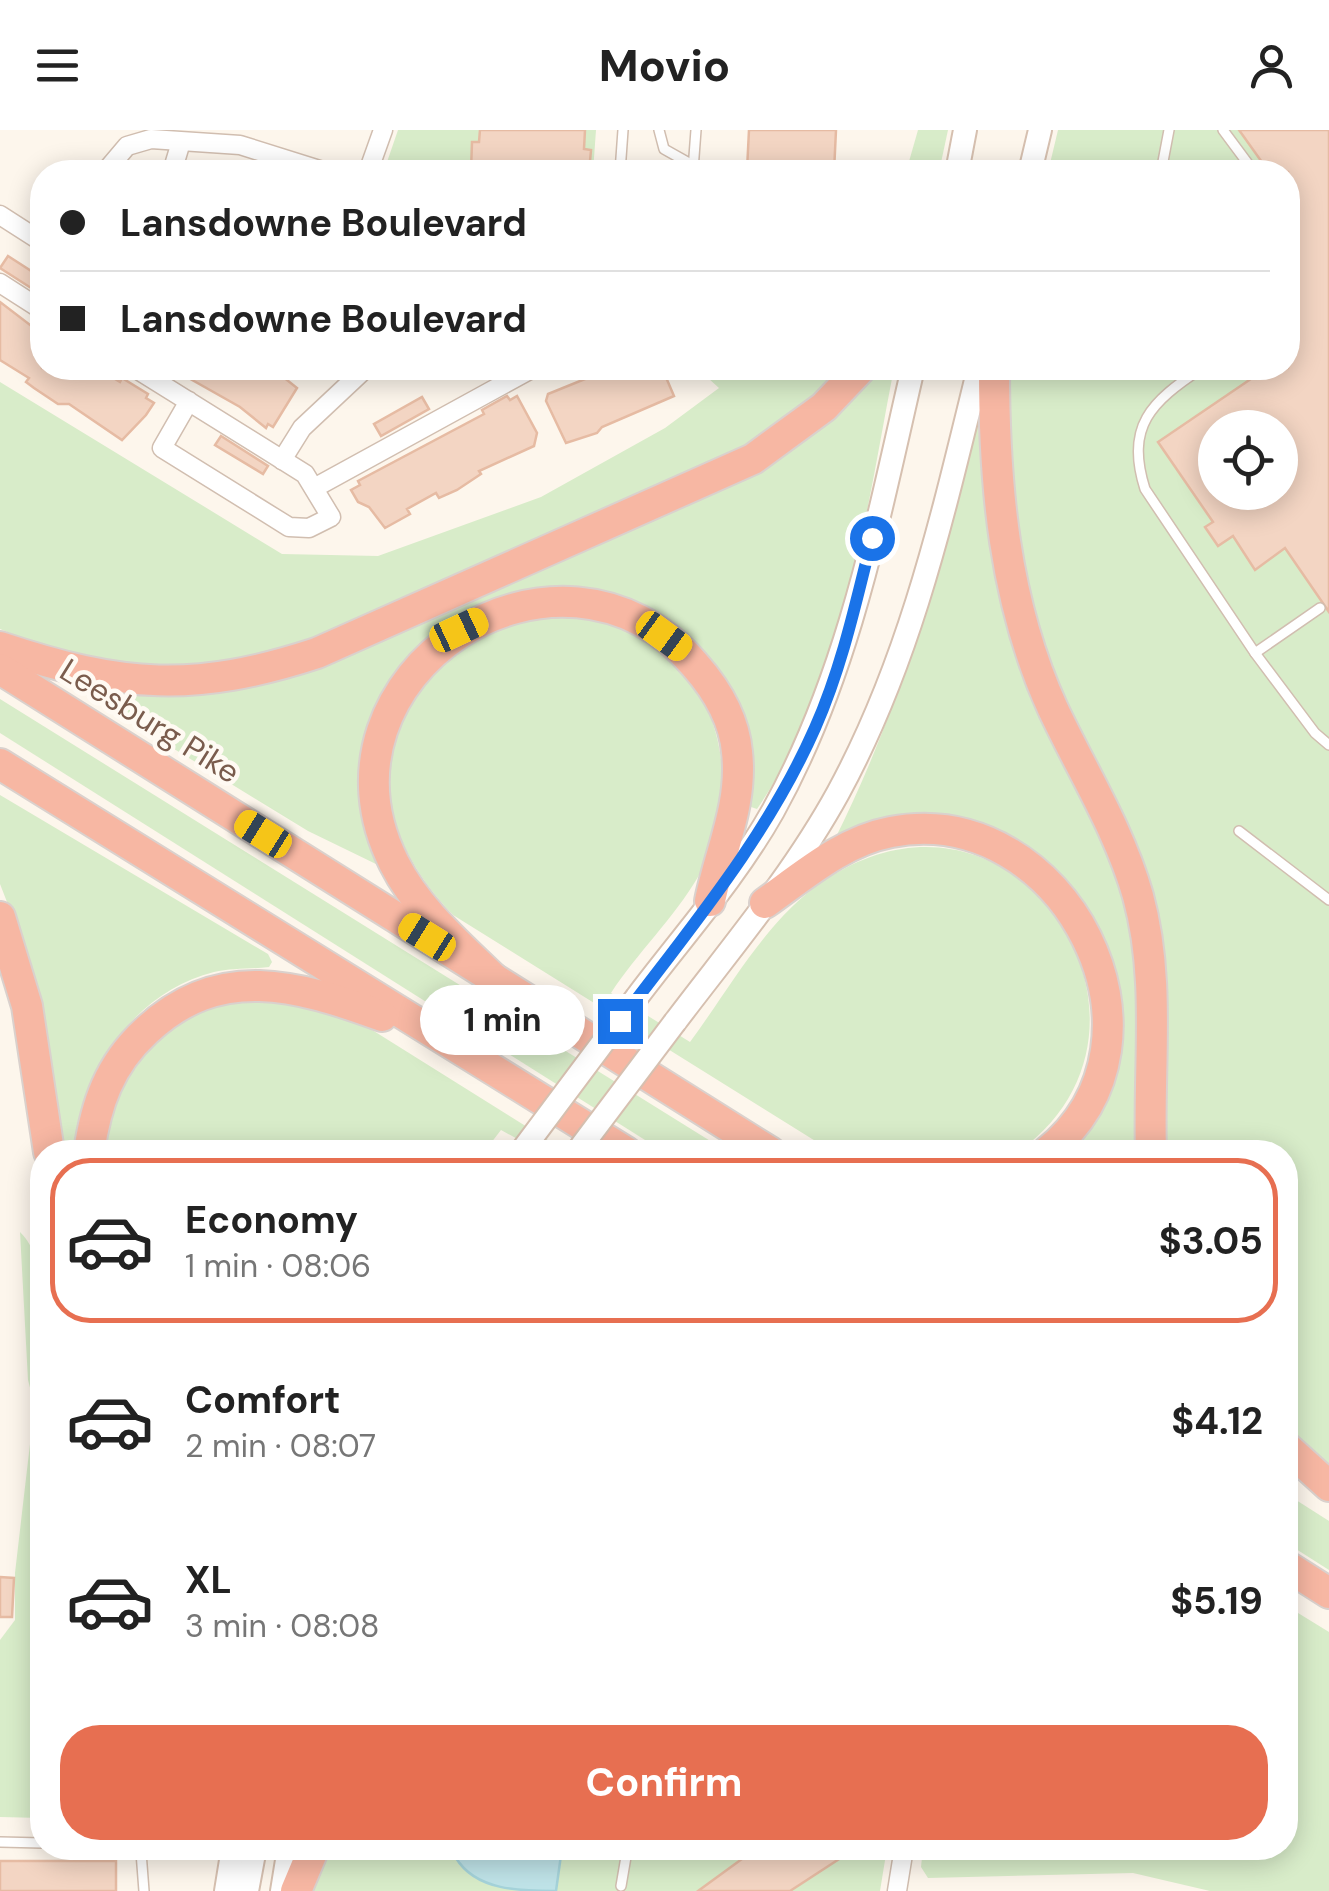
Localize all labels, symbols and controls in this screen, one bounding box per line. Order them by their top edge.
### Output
text: Movio [599,36,730,95]
icon: menu [30,38,85,93]
icon: person [1244,38,1299,93]
text: Lansdowne Boulevard [120,198,527,248]
text: Lansdowne Boulevard [120,294,527,344]
map controls [1198,410,1298,510]
button: locate [1198,410,1298,510]
route start [850,516,895,561]
car [425,604,493,656]
car [631,606,697,666]
street label: Leesburg Pike [52,649,248,793]
car [230,805,296,863]
car [394,908,460,966]
callout: 1 min [420,986,585,1056]
text: 1 min [464,999,541,1041]
route end [598,999,643,1044]
text: Economy [185,1195,358,1245]
icon: car [65,1196,155,1286]
text: $3.05 [1159,1216,1263,1266]
text: 1 min · 08:06 [185,1245,371,1287]
text: Comfort [185,1375,341,1425]
icon: car [65,1376,155,1466]
text: $4.12 [1171,1396,1263,1446]
text: 2 min · 08:07 [185,1425,376,1467]
text: XL [185,1555,232,1605]
icon: car [65,1556,155,1646]
text: $5.19 [1170,1576,1263,1626]
text: 3 min · 08:08 [185,1605,380,1647]
button: Confirm [60,1725,1268,1840]

